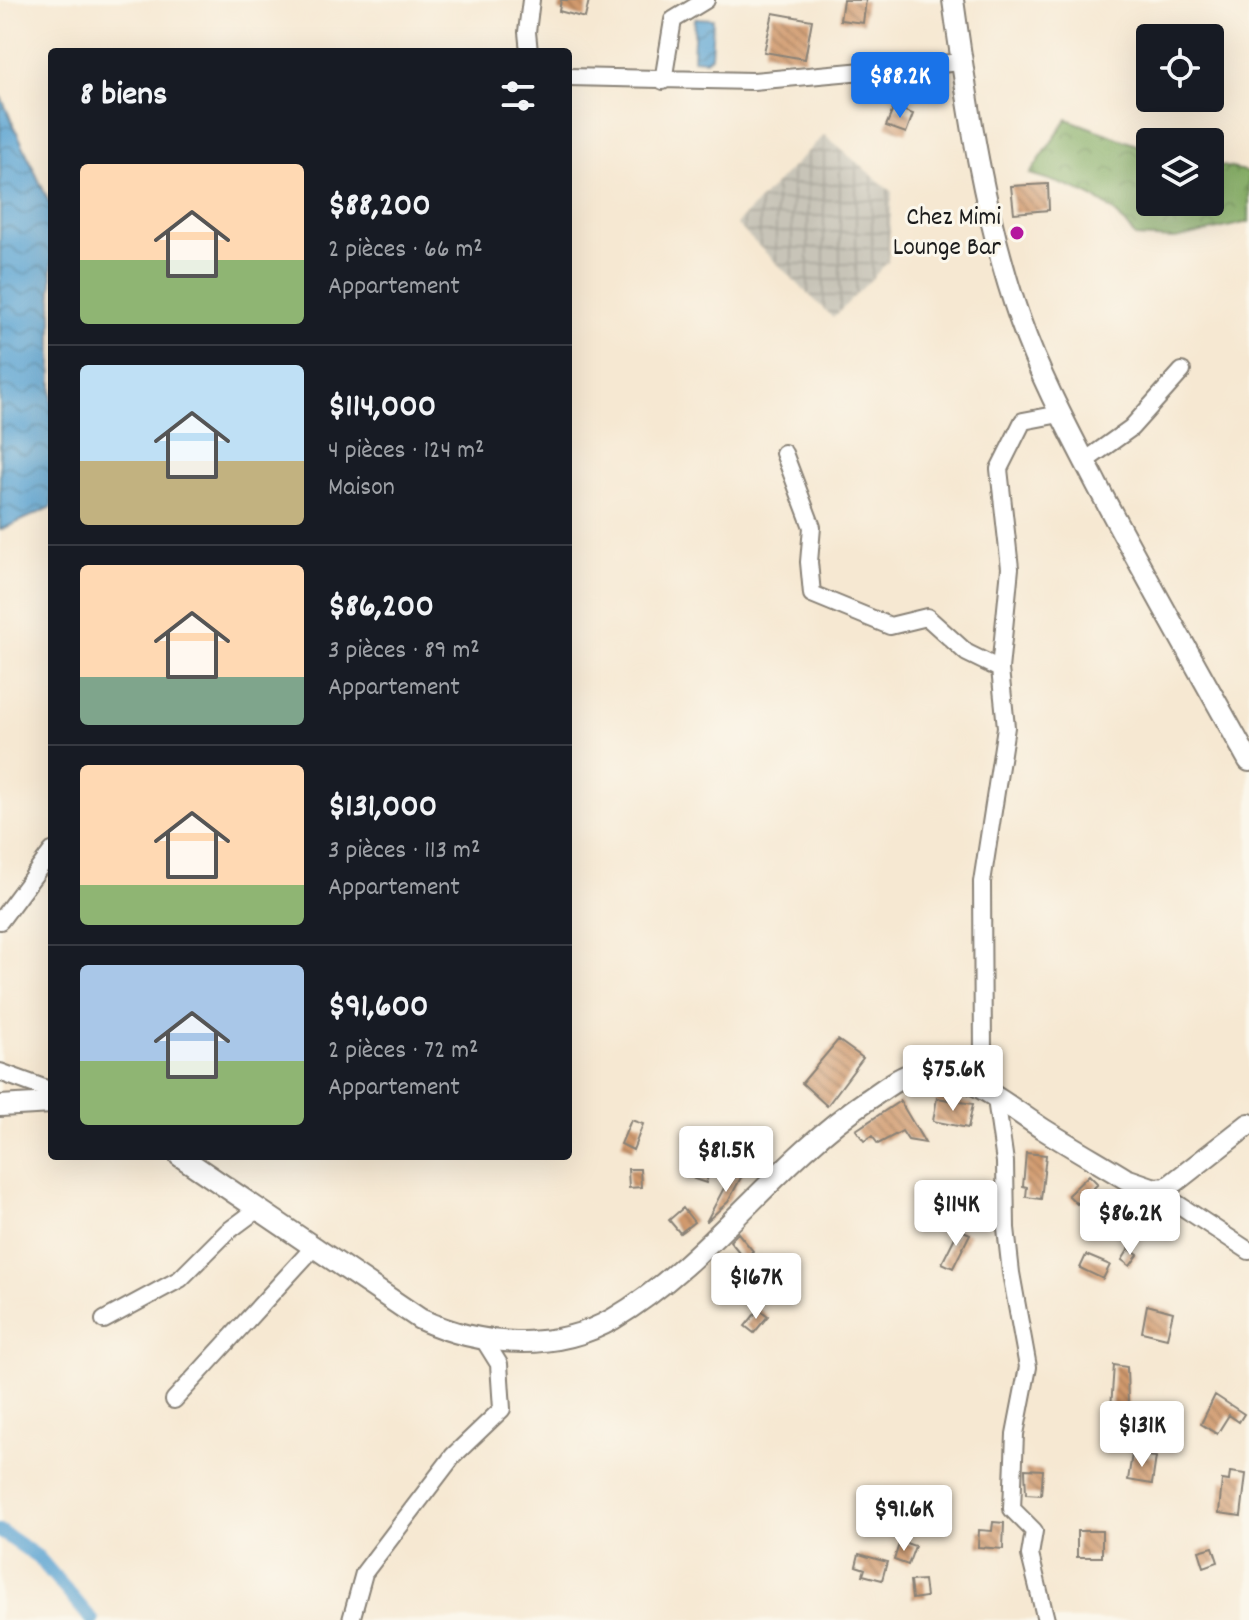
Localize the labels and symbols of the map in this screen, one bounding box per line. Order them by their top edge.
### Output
pin: $88.2K [835,52,965,120]
place label: Chez Mimi Lounge Bar [893,200,1001,267]
marker: Chez Mimi Lounge Bar [1008,224,1026,242]
pin: $75.6K [888,1045,1018,1113]
pin: $81.5K [661,1126,791,1194]
pin: $114K [900,1180,1012,1248]
pin: $86.2K [1065,1189,1195,1257]
pin: $167K [700,1253,812,1321]
pin: $131K [1086,1401,1198,1469]
pin: $91.6K [839,1485,969,1553]

